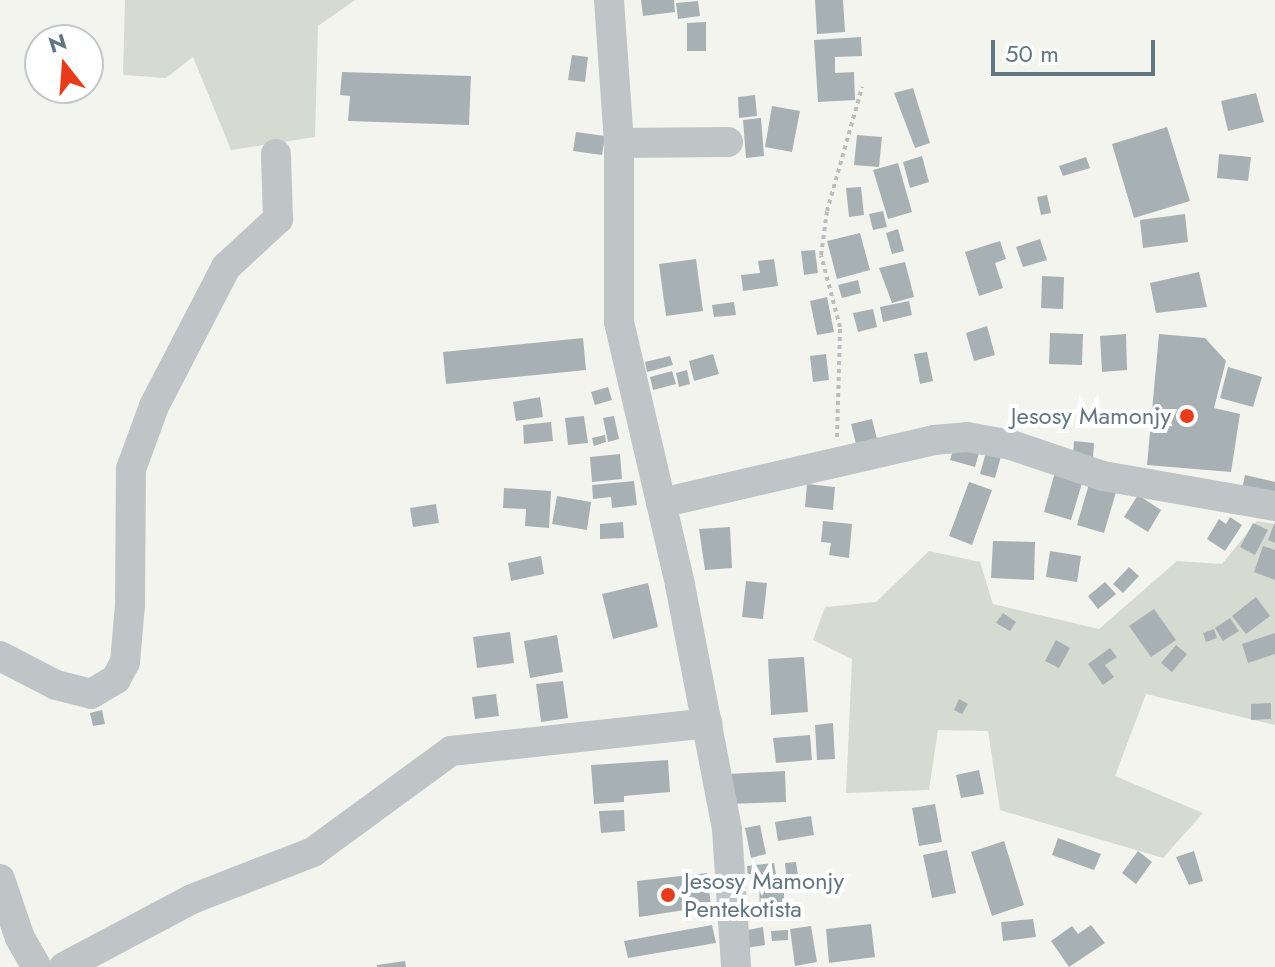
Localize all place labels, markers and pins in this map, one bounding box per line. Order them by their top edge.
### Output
place label: Jesosy Mamonjy [1011,402,1171,430]
marker: Jesosy Mamonjy [1178,407,1196,425]
place label: Jesosy Mamonjy Pentekotista [684,867,844,923]
marker: Jesosy Mamonjy Pentekotista [659,886,677,904]

